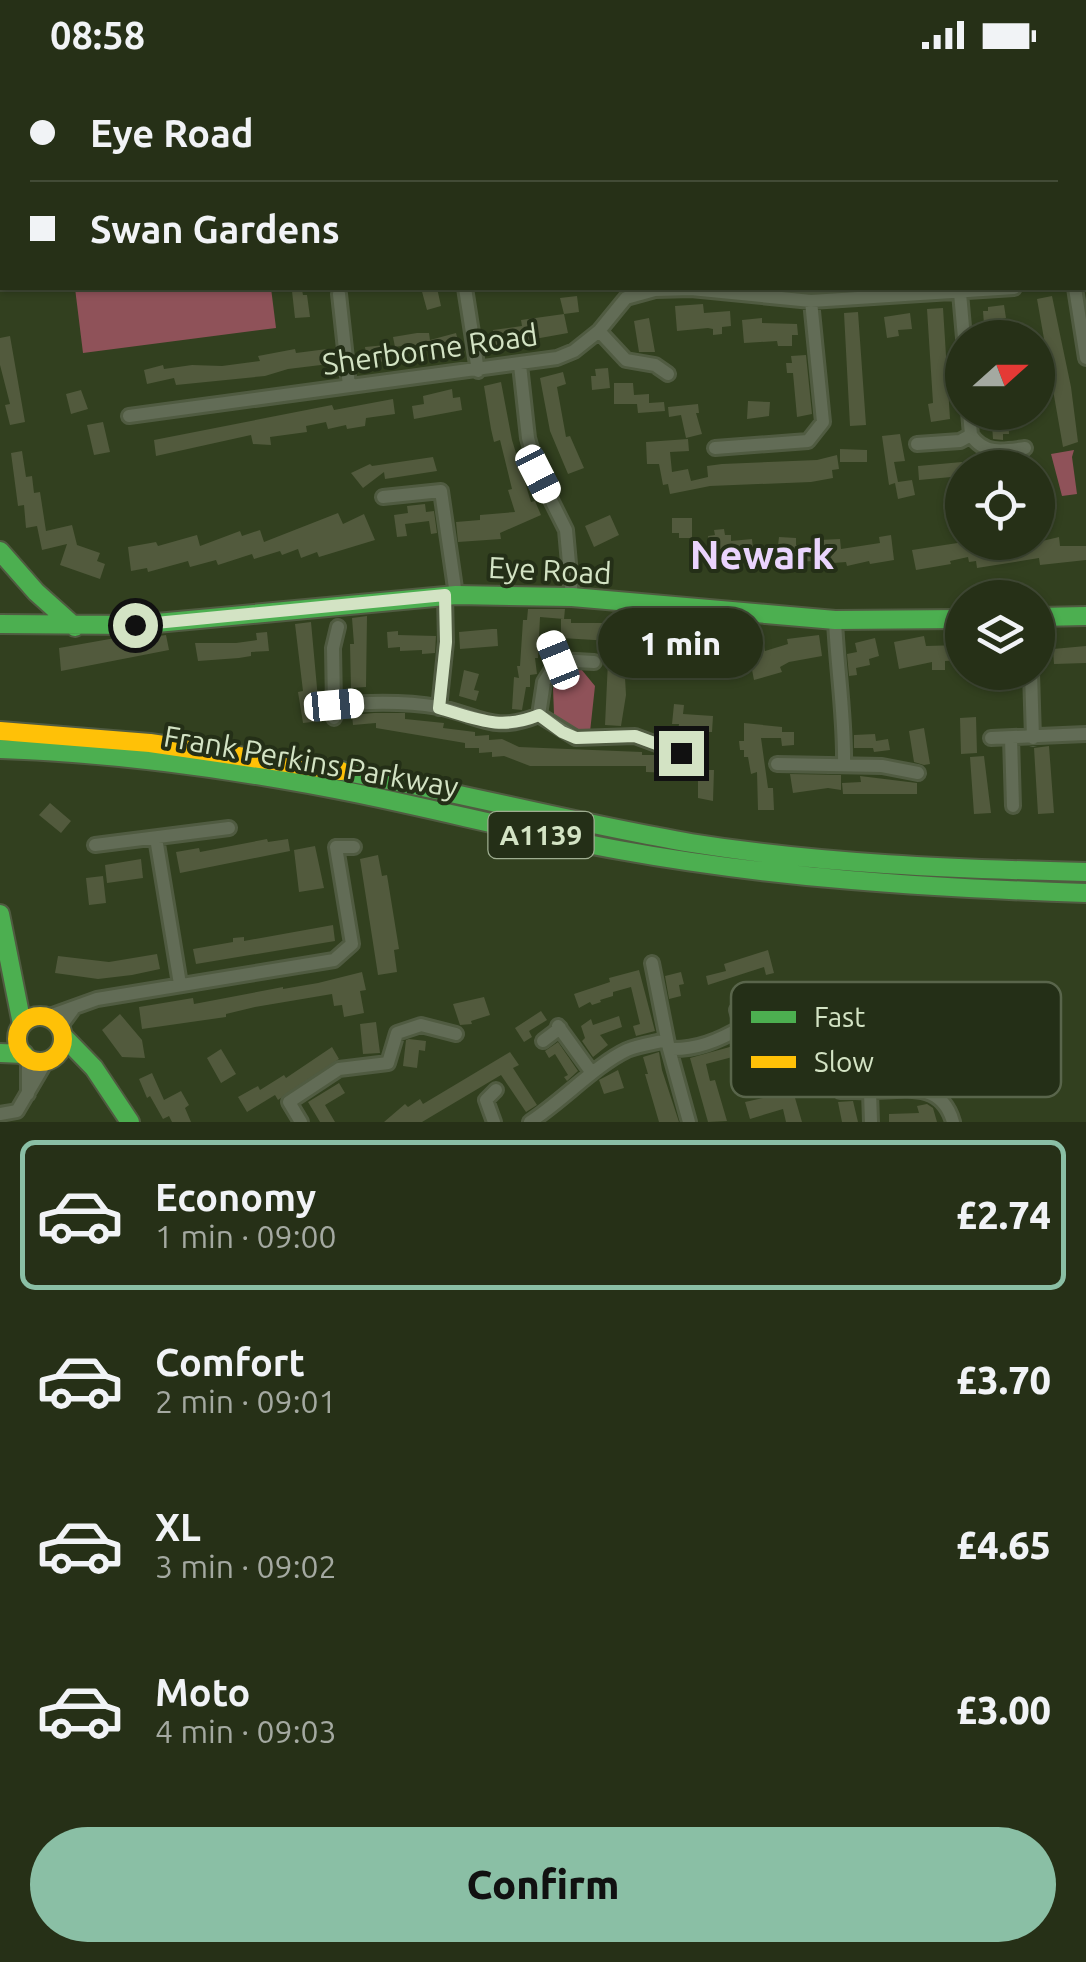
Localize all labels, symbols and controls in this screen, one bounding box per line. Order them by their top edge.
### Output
text: 08:58 [50,14,145,56]
text: Eye Road [90,112,254,154]
text: Swan Gardens [90,208,340,250]
street label: Sherborne Road [320,317,540,381]
north arrow [945,320,1055,430]
map controls [945,320,1055,690]
car [511,440,565,508]
button: locate [945,450,1055,560]
district label: Newark [690,532,834,577]
street label: Eye Road [488,550,613,590]
button: layers [945,580,1055,690]
route start [113,603,158,648]
callout: 1 min [598,608,764,678]
text: 1 min [640,625,721,661]
car [533,627,583,693]
car [303,687,365,723]
street label: Frank Perkins Parkway [161,718,461,804]
route end [659,731,704,776]
road number: A1139 [488,812,594,858]
legend [731,982,1061,1097]
text: Fast [814,1001,865,1032]
text: Slow [814,1046,874,1077]
icon: car [35,1170,125,1260]
text: Economy [155,1176,316,1218]
text: £2.74 [956,1194,1051,1236]
text: 1 min · 09:00 [155,1218,337,1254]
icon: car [35,1335,125,1425]
text: Comfort [155,1341,305,1383]
text: £3.70 [956,1359,1051,1401]
text: 2 min · 09:01 [155,1383,337,1419]
icon: car [35,1500,125,1590]
text: XL [155,1506,201,1548]
text: £4.65 [956,1524,1051,1566]
text: 3 min · 09:02 [155,1548,337,1584]
icon: car [35,1665,125,1755]
text: Moto [155,1671,250,1713]
text: £3.00 [956,1689,1051,1731]
text: 4 min · 09:03 [155,1713,337,1749]
button: Confirm [30,1827,1056,1942]

